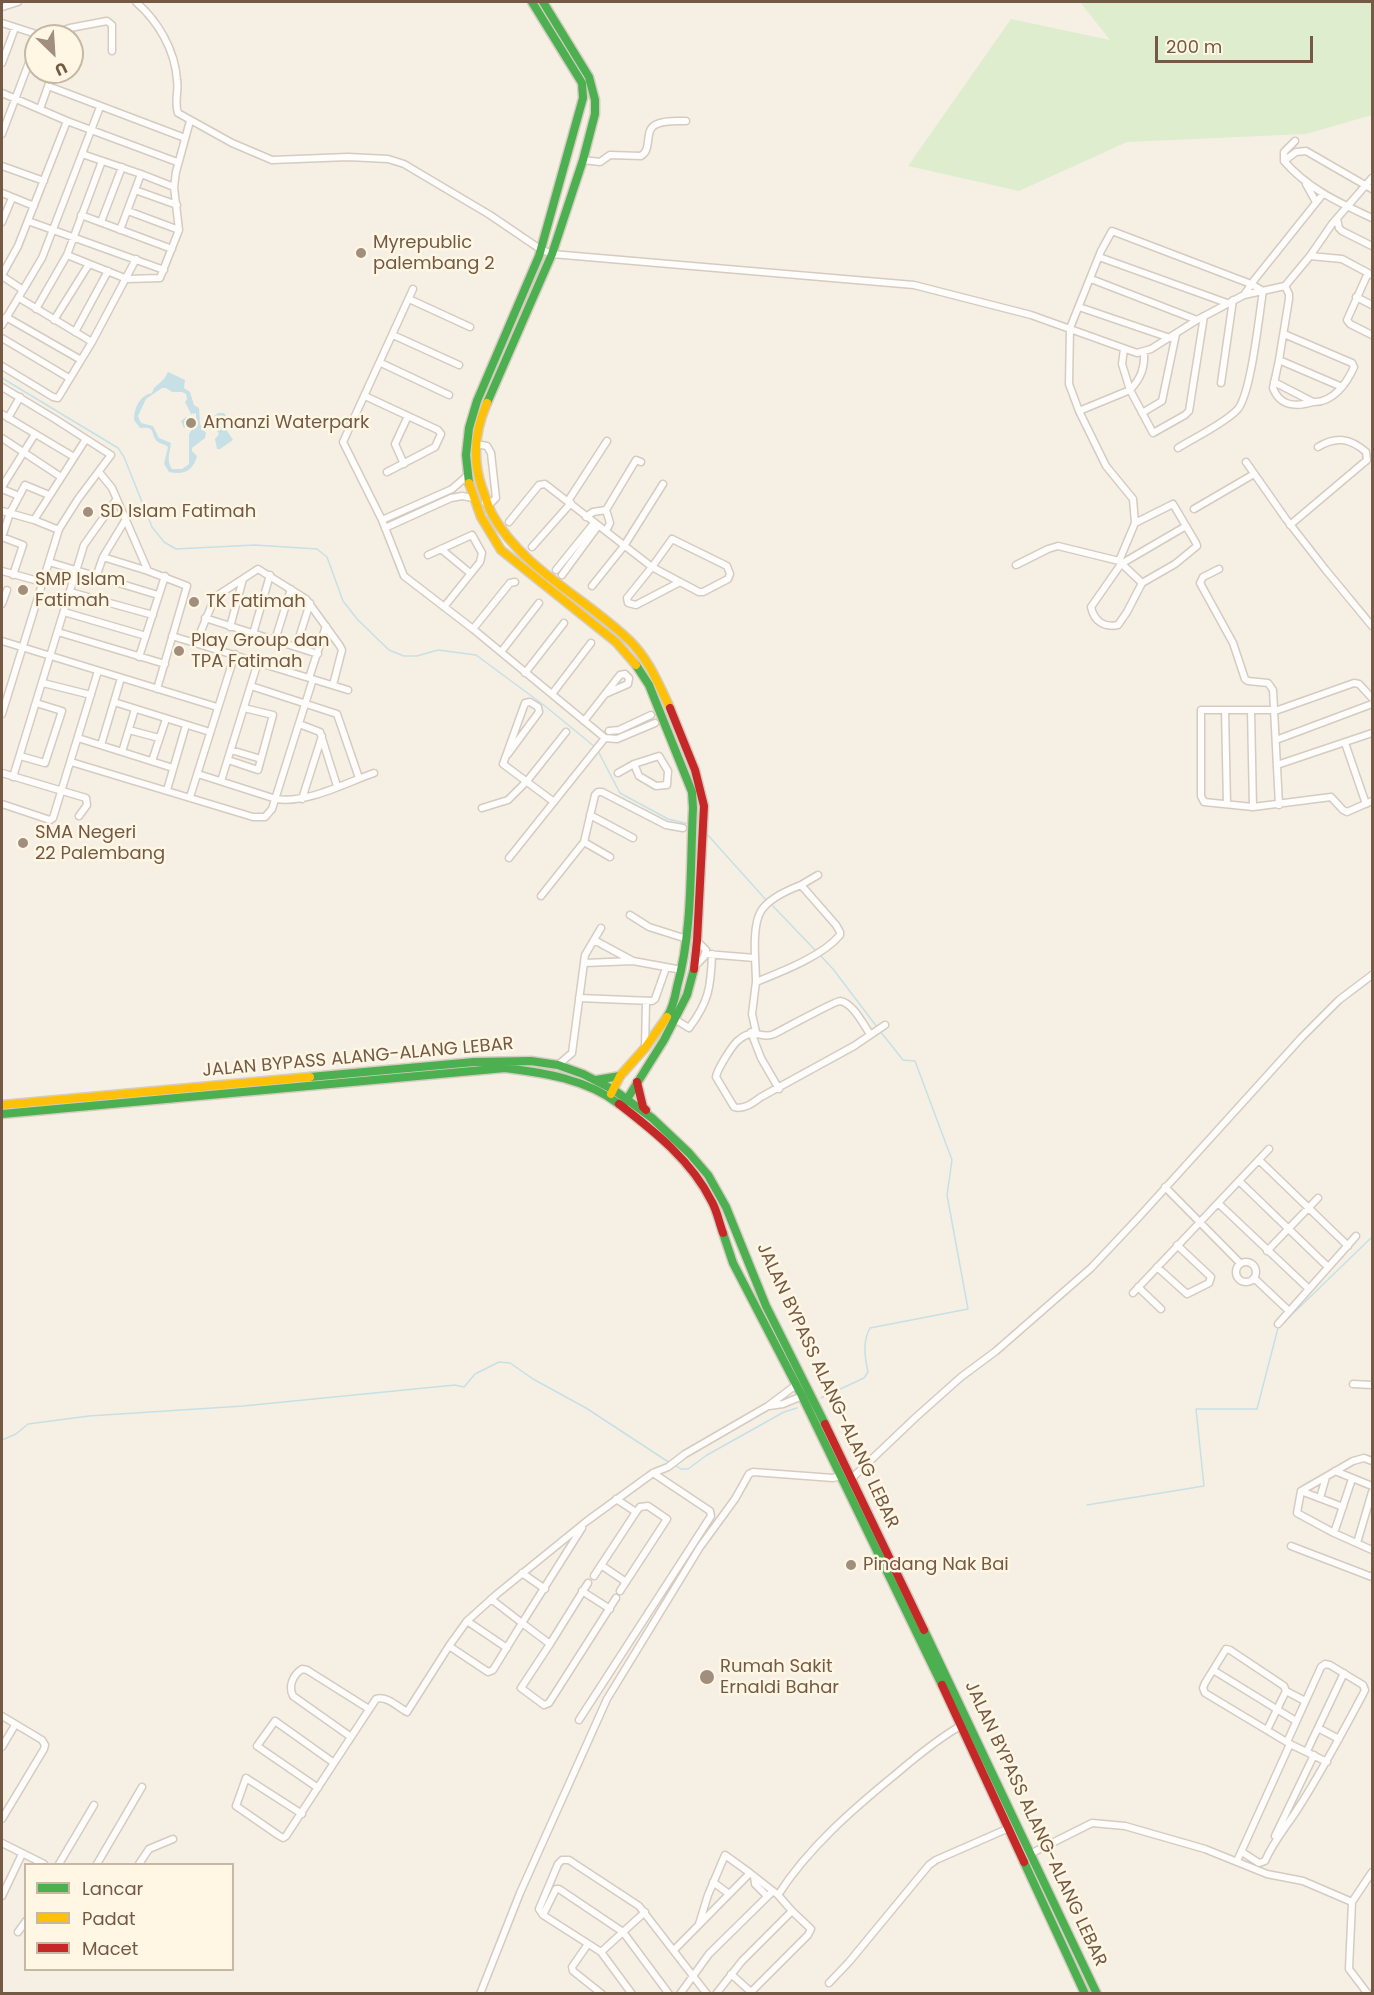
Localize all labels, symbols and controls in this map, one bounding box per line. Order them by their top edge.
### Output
north arrow [24,24,84,84]
scale bar [1158,24,1316,62]
text: 200 m [1166,34,1222,59]
text: U [51,56,71,82]
place label: Myrepublic palembang 2 [373,232,495,274]
marker: Myrepublic palembang 2 [354,246,368,260]
place label: Amanzi Waterpark [203,412,369,434]
marker: Amanzi Waterpark [184,416,198,430]
place label: SD Islam Fatimah [100,501,256,523]
marker: SD Islam Fatimah [81,505,95,519]
place label: SMP Islam Fatimah [35,569,125,612]
marker: SMP Islam Fatimah [16,583,30,597]
place label: TK Fatimah [206,591,306,613]
marker: TK Fatimah [187,595,201,609]
place label: Play Group dan TPA Fatimah [191,630,330,672]
marker: Play Group dan TPA Fatimah [172,644,186,658]
place label: SMA Negeri 22 Palembang [35,822,165,864]
marker: SMA Negeri 22 Palembang [16,836,30,850]
street label: JALAN BYPASS ALANG-ALANG LEBAR [201,1034,515,1082]
street label: JALAN BYPASS ALANG-ALANG LEBAR [751,1240,903,1532]
place label: Pindang Nak Bai [863,1554,1009,1576]
marker: Pindang Nak Bai [844,1558,858,1572]
place label: Rumah Sakit Ernaldi Bahar [720,1656,839,1698]
marker: Rumah Sakit Ernaldi Bahar [698,1668,716,1686]
street label: JALAN BYPASS ALANG-ALANG LEBAR [959,1678,1111,1970]
legend [24,1863,234,1971]
text: Lancar [82,1876,143,1901]
text: Padat [82,1906,135,1931]
text: Macet [82,1936,138,1961]

